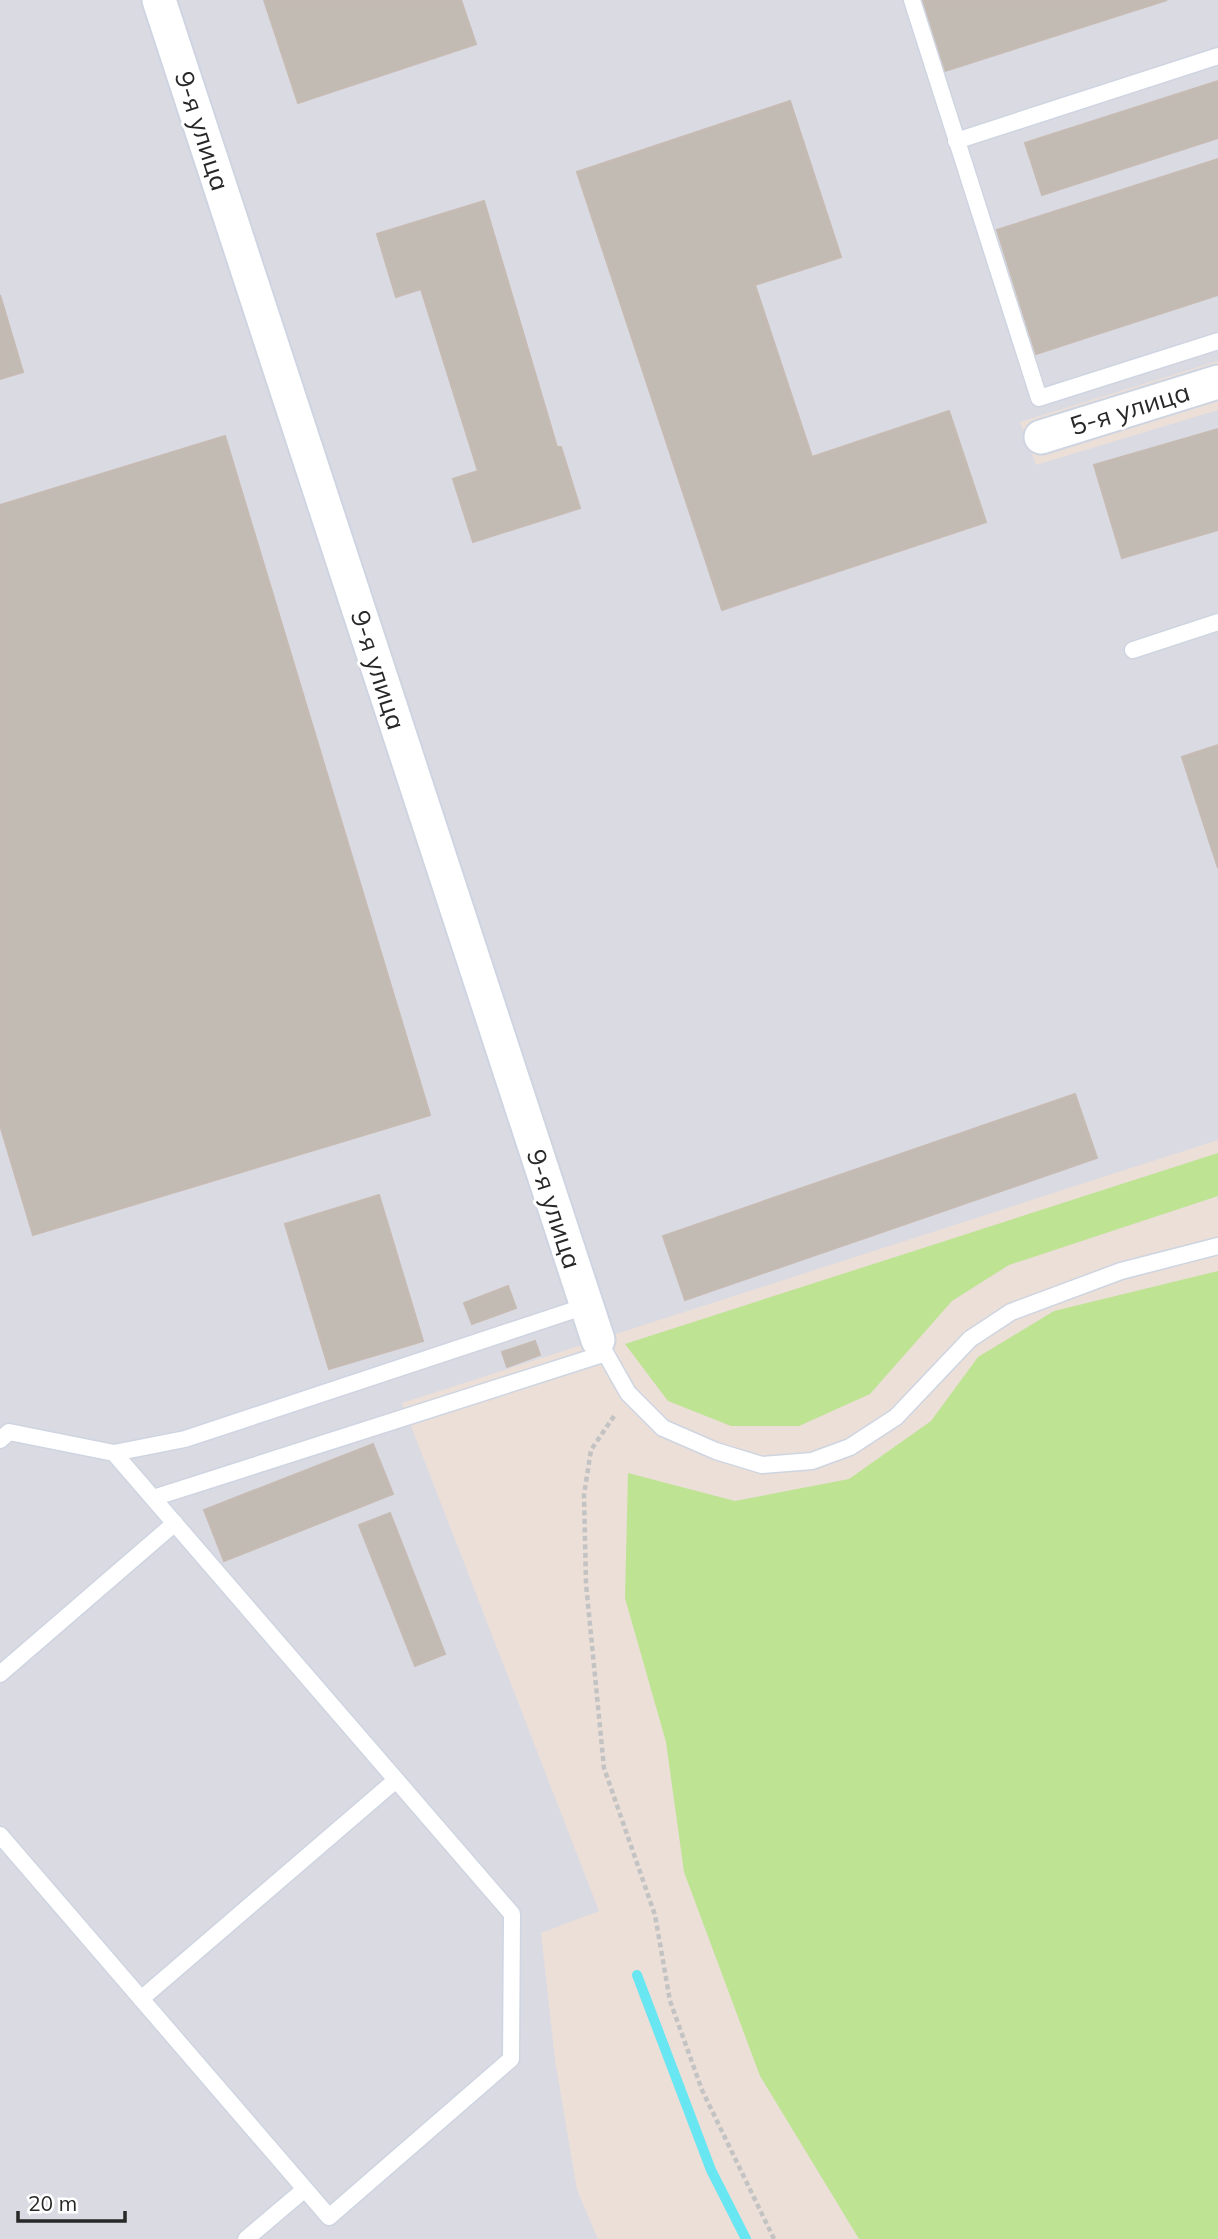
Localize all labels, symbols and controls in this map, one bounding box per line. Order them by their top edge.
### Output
street label: 9-я улица [168,67,237,195]
street label: 5-я улица [1066,375,1194,442]
street label: 9-я улица [344,606,413,734]
street label: 9-я улица [520,1145,589,1273]
scale bar [18,2180,124,2224]
text: 20 m [28,2190,77,2216]

